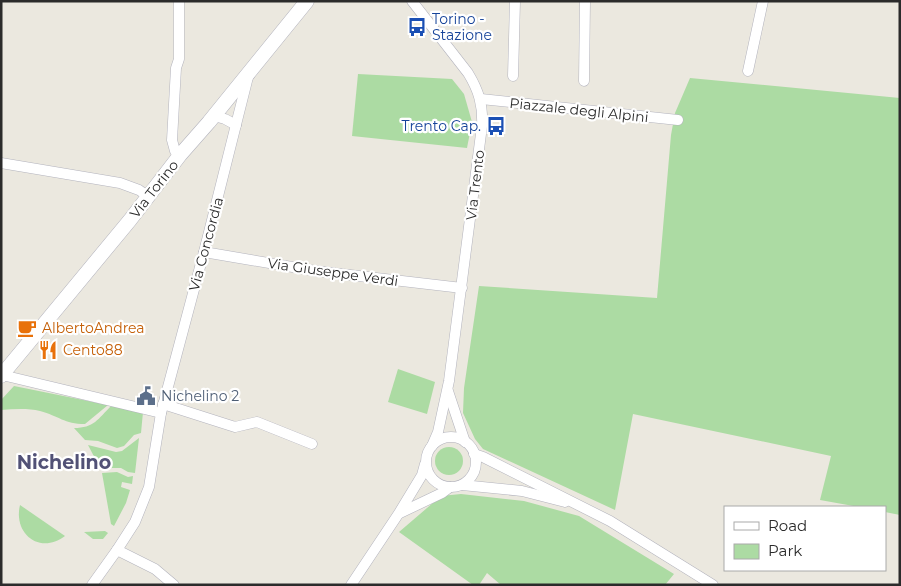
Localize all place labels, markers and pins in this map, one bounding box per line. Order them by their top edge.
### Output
place label: Torino - Stazione [432,10,492,44]
bus stop icon: Torino - Stazione [406,16,428,38]
bus stop icon: Trento Cap. [485,115,507,137]
place label: Trento Cap. [402,117,481,135]
cafe icon: AlbertoAndrea [16,317,38,339]
place label: AlbertoAndrea [42,319,145,337]
restaurant icon: Cento88 [37,339,59,361]
place label: Cento88 [63,341,123,359]
public building icon: Nichelino 2 [135,385,157,407]
place label: Nichelino 2 [161,387,239,405]

